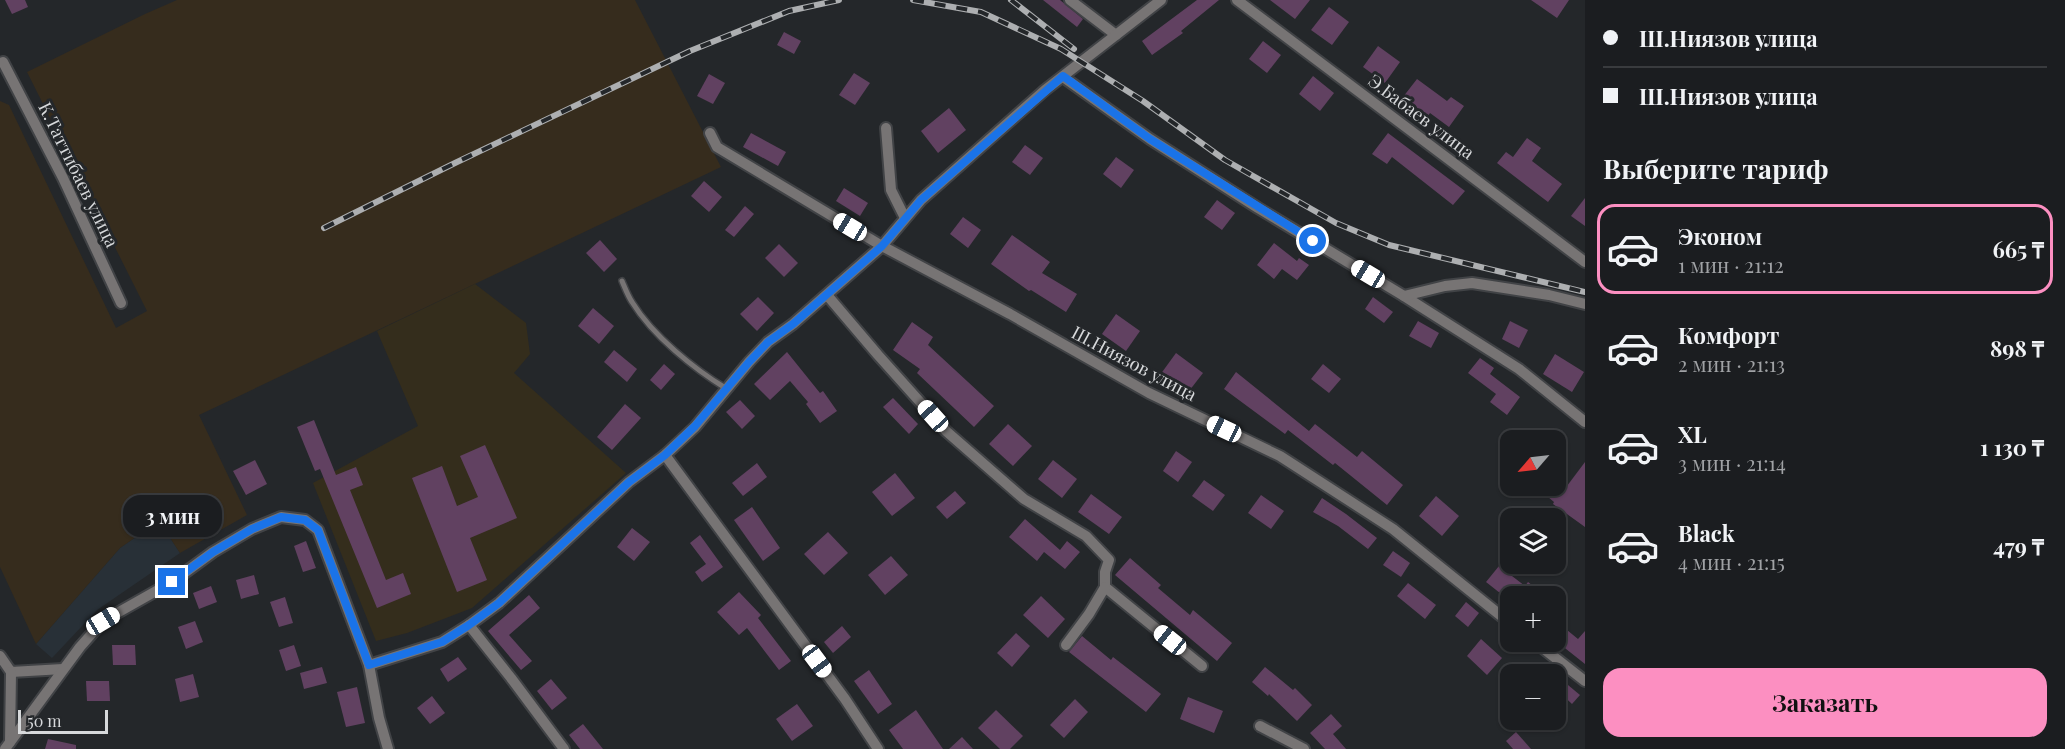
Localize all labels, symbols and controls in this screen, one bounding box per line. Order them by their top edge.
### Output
text: Ш.Ниязов улица [1639,23,1818,53]
street label: Э.Бабаев улица [1364,68,1480,164]
text: Ш.Ниязов улица [1639,81,1818,111]
street label: К.Таттибаев улица [33,98,124,251]
text: Выберите тариф [1603,150,1829,186]
car [830,210,870,244]
text: Эконом [1678,221,1762,251]
icon: car [1606,222,1660,276]
route start [1299,227,1326,254]
text: 665 ₸ [1992,234,2044,264]
text: 1 мин · 21:12 [1678,251,1784,278]
car [1348,257,1388,291]
street label: Ш.Ниязов улица [1068,320,1201,406]
text: Комфорт [1678,320,1779,350]
icon: car [1606,321,1660,375]
text: 898 ₸ [1990,333,2044,363]
text: 2 мин · 21:13 [1678,350,1785,377]
car [914,397,952,435]
car [1204,413,1244,445]
text: XL [1678,419,1707,449]
icon: car [1606,420,1660,474]
north arrow [1500,430,1566,496]
map controls [1500,430,1566,730]
text: 1 130 ₸ [1980,432,2044,462]
text: 3 мин · 21:14 [1678,449,1786,476]
callout: 3 мин [122,495,222,537]
text: 3 мин [145,502,200,529]
button: layers [1500,508,1566,574]
text: Black [1678,518,1735,548]
icon: car [1606,519,1660,573]
text: 479 ₸ [1993,531,2044,561]
text: 4 мин · 21:15 [1678,548,1785,575]
route end [158,568,185,595]
button: + [1500,586,1566,652]
car [83,604,123,638]
car [1150,622,1190,658]
car [799,641,835,681]
button: − [1500,664,1566,730]
button: Заказать [1603,668,2047,737]
scale bar [18,707,108,734]
text: 50 m [27,710,61,731]

